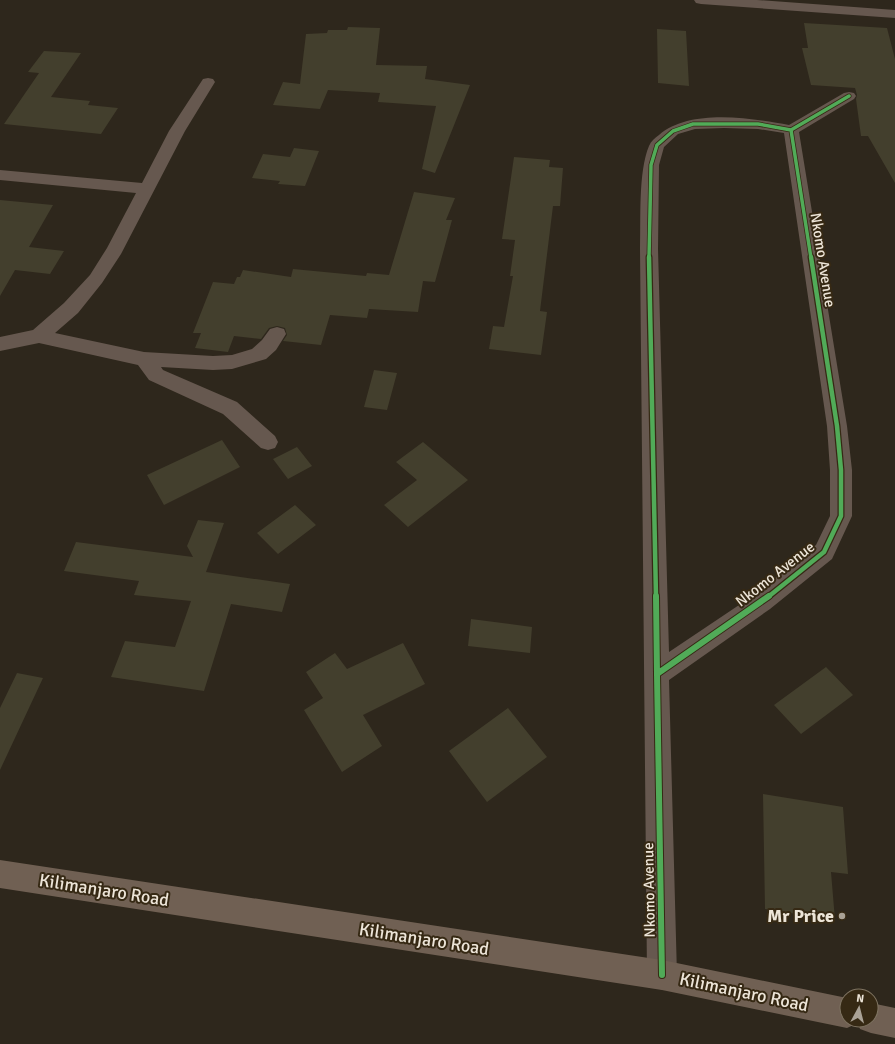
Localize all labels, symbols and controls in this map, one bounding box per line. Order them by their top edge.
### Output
street label: Nkomo Avenue [807,212,839,308]
street label: Nkomo Avenue [732,538,818,610]
street label: Nkomo Avenue [639,842,659,938]
street label: Kilimanjaro Road [37,869,171,911]
place label: Mr Price [767,905,834,927]
marker: Mr Price [837,911,847,921]
street label: Kilimanjaro Road [357,918,491,960]
street label: Kilimanjaro Road [678,968,810,1016]
north arrow [839,988,879,1028]
text: N [856,992,865,1005]

